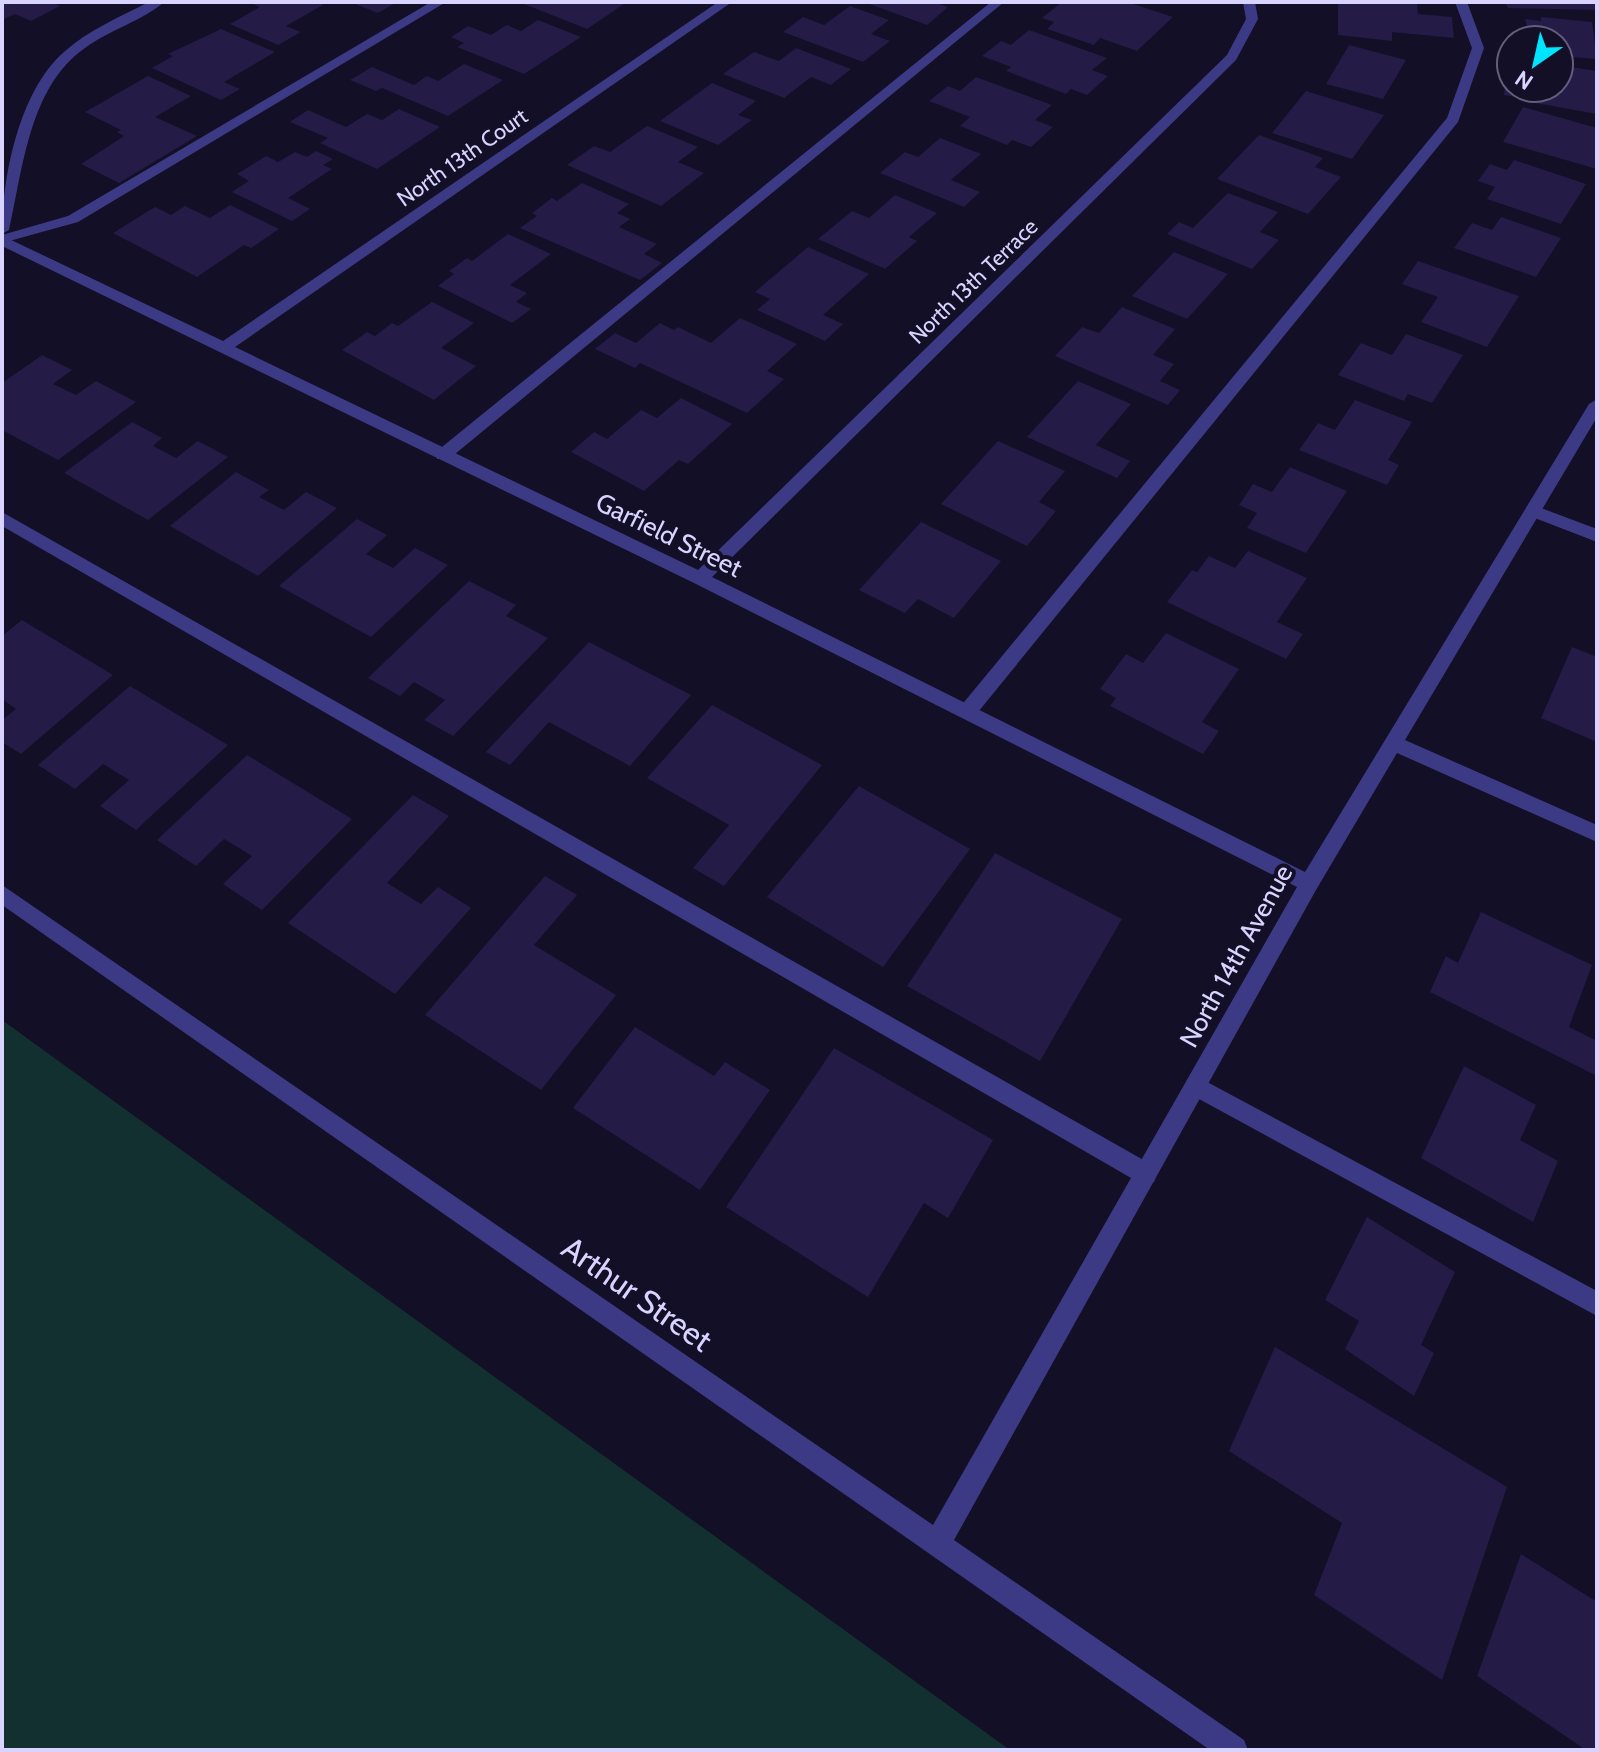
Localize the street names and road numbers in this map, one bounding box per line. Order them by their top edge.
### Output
street label: North 13th Court [392,102,533,212]
street label: North 13th Terrace [903,213,1043,350]
street label: Garfield Street [591,486,748,584]
street label: North 14th Avenue [1173,859,1299,1053]
street label: Arthur Street [555,1228,720,1360]

